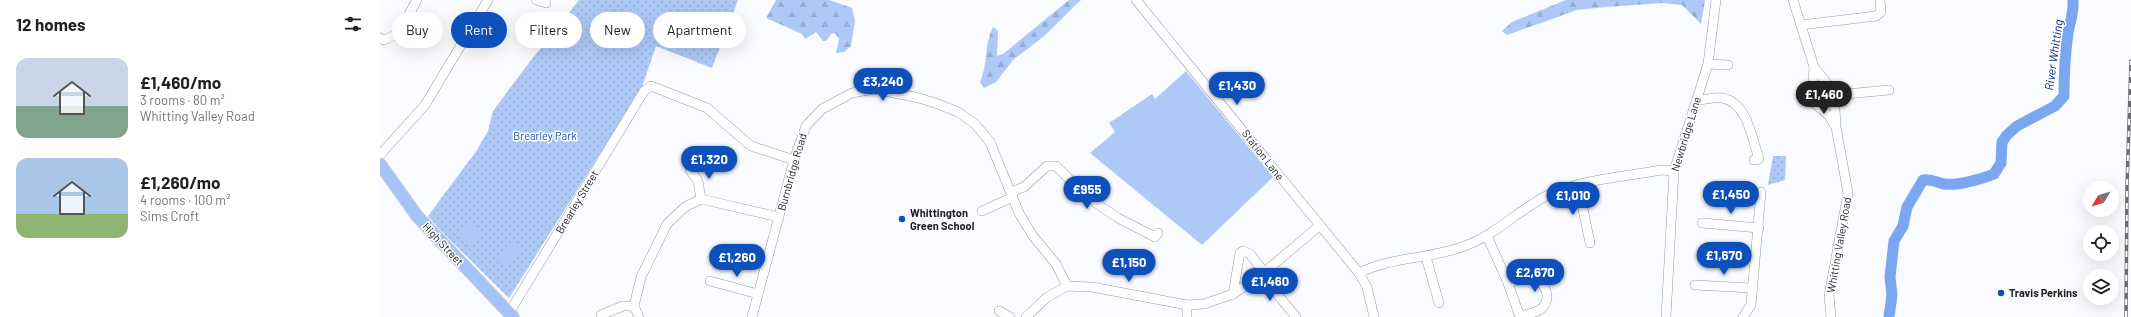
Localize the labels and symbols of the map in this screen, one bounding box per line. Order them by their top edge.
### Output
water label: River Whitting [2041,18,2065,91]
pin: £3,240 [850,68,916,102]
pin: £1,430 [1204,72,1270,106]
pin: £1,460 [1791,81,1857,115]
street label: Newbridge Lane [1668,95,1703,173]
street label: Station Lane [1240,127,1287,183]
park label: Brearley Park [513,129,577,142]
street label: Burnbridge Road [774,132,809,212]
pin: £1,320 [676,146,742,180]
street label: Brearley Street [552,168,601,236]
pin: £955 [1063,176,1111,210]
pin: £1,450 [1698,181,1764,215]
north arrow [2083,181,2119,217]
pin: £1,010 [1540,182,1606,216]
street label: Whitting Valley Road [1824,196,1853,294]
place label: Whittington Green School [910,206,975,232]
marker: Whittington Green School [897,214,907,224]
street label: High Street [420,219,467,268]
pin: £1,670 [1691,242,1757,276]
pin: £1,260 [704,244,770,278]
pin: £1,150 [1096,249,1162,283]
pin: £2,670 [1502,259,1568,293]
pin: £1,460 [1237,268,1303,302]
place label: Travis Perkins [2009,286,2078,299]
marker: Travis Perkins [1996,288,2006,298]

